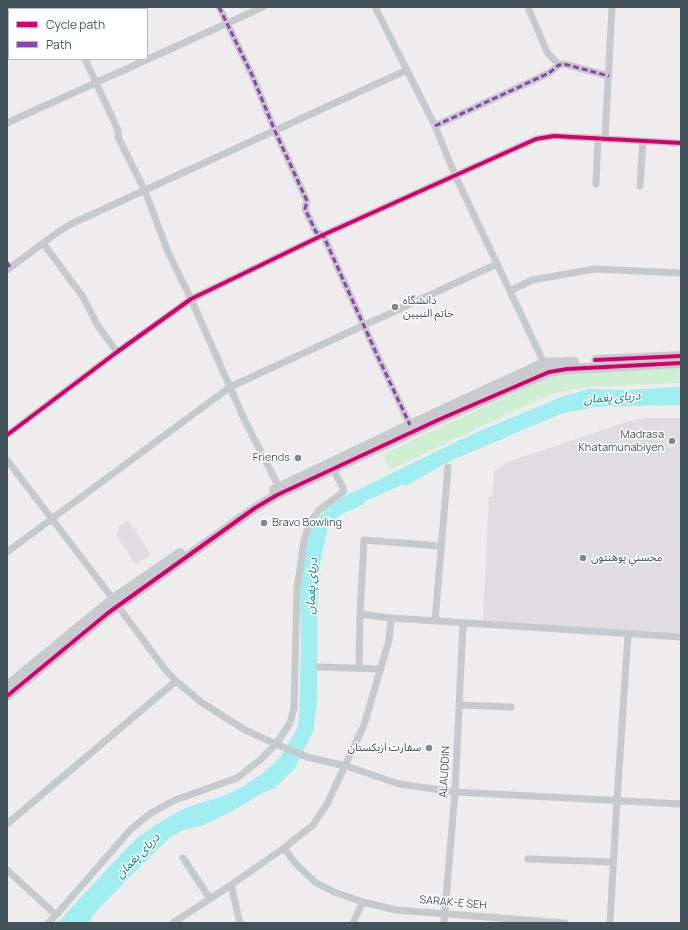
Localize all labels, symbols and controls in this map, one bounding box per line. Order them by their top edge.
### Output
legend [8,8,148,60]
text: Cycle path [46,16,105,33]
text: Path [46,36,72,53]
place label: دانشگاه خاتم النبیین [403,294,454,320]
marker: دانشگاه خاتم النبیین [390,302,400,312]
water label: دریای پغمان [583,389,641,407]
place label: Madrasa Khatamunabiyen [578,428,664,454]
marker: Madrasa Khatamunabiyen [667,436,677,446]
place label: Friends [253,451,290,465]
marker: Friends [293,453,303,463]
place label: Bravo Bowling [272,516,342,530]
marker: Bravo Bowling [259,518,269,528]
place label: محسني پوهنتون [591,551,663,565]
marker: محسني پوهنتون [578,553,588,563]
water label: دریای پغمان [303,557,321,615]
place label: سفارت ازبکستان [348,741,421,755]
marker: سفارت ازبکستان [424,743,434,753]
street label: ALAUDDIN [437,746,453,798]
water label: دریای پغمان [113,831,163,881]
street label: SARAK-E SEH [419,893,487,913]

